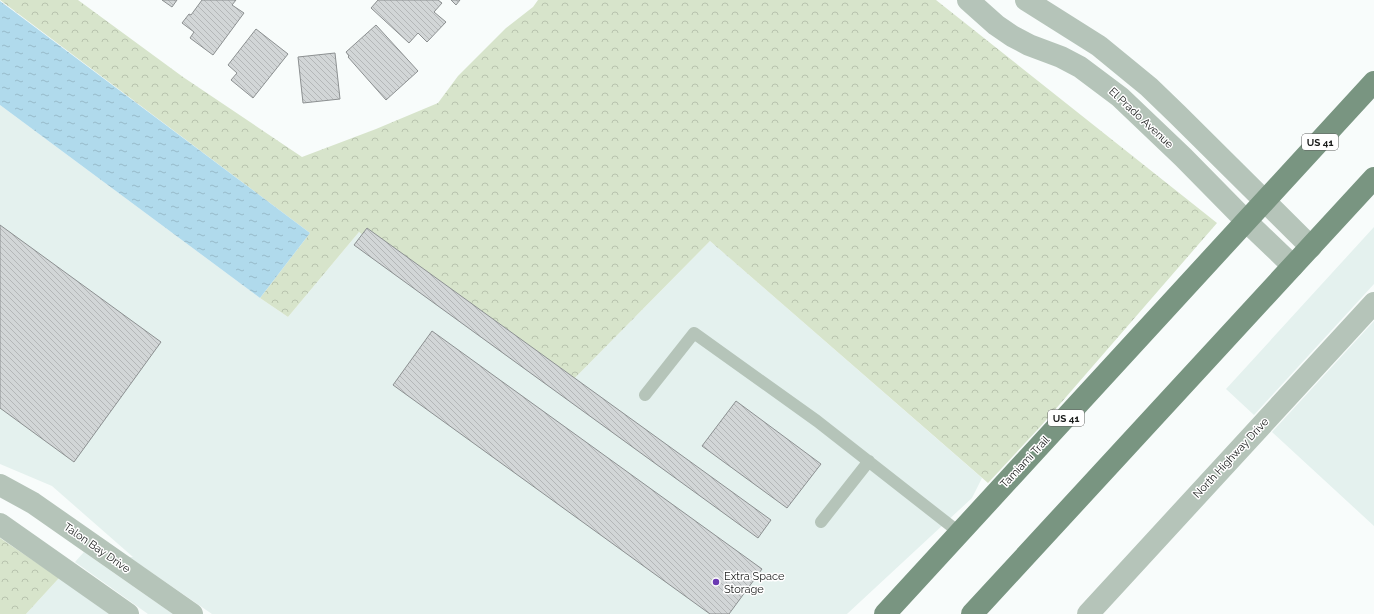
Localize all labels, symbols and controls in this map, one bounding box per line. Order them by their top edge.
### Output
street label: El Prado Avenue [1106,85,1176,152]
road number: US 41 [1302,134,1338,150]
road number: US 41 [1048,410,1084,426]
street label: North Highway Drive [1191,415,1272,501]
street label: Tamiami Trail [998,433,1052,491]
street label: Talon Bay Drive [61,520,133,576]
place label: Extra Space Storage [724,570,785,596]
marker: Extra Space Storage [711,577,721,587]

